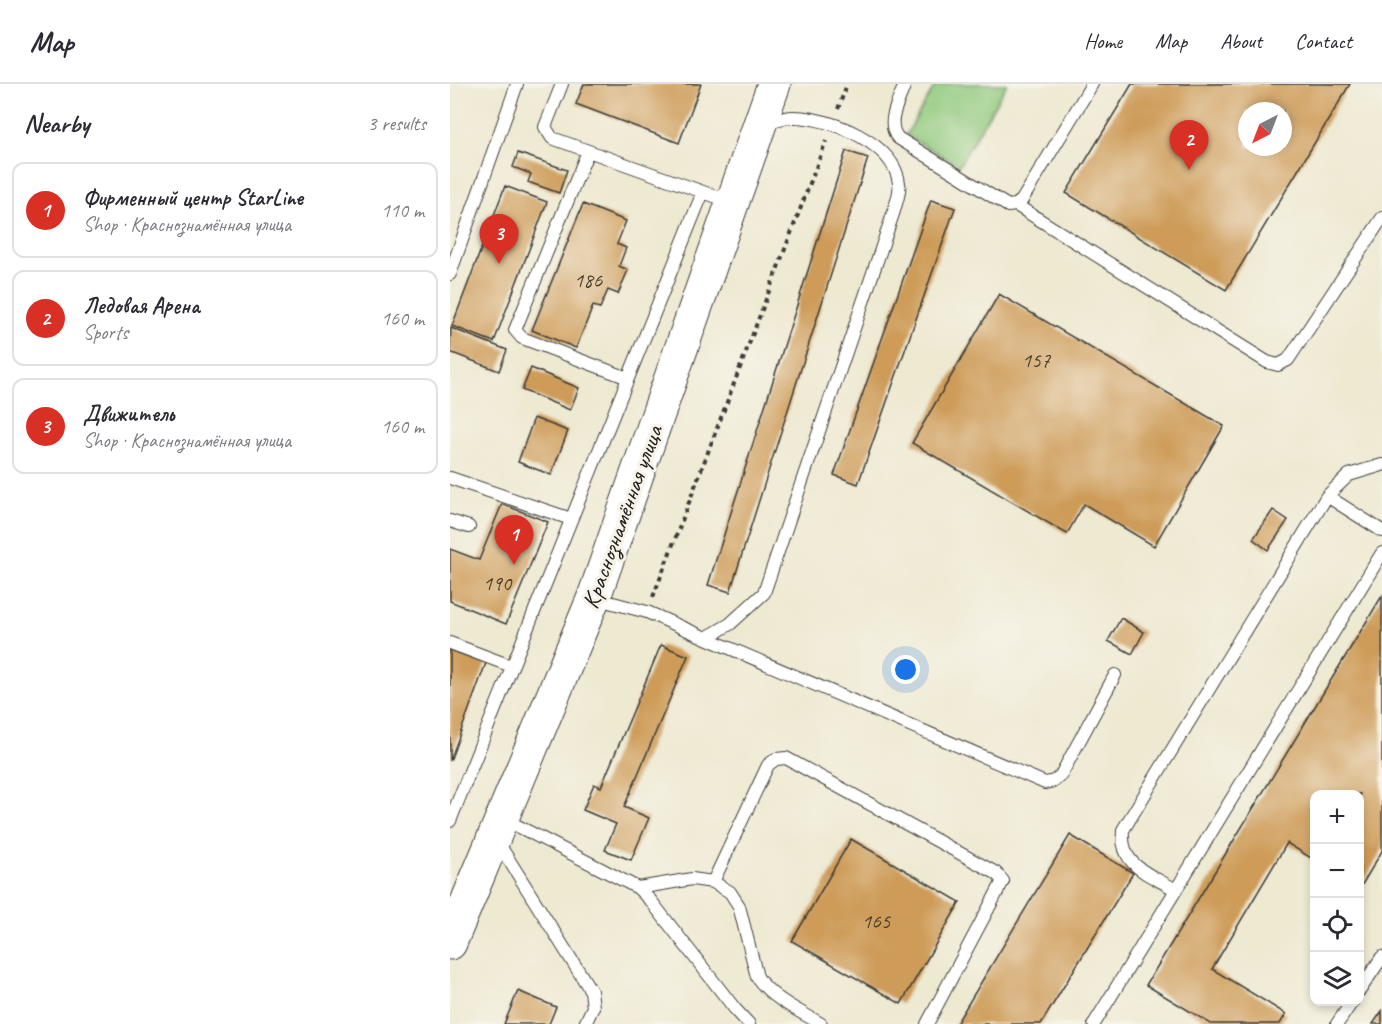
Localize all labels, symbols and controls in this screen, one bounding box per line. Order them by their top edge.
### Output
text: Map [30,24,73,59]
text: Home [1084,28,1122,54]
text: Map [1155,28,1187,54]
text: About [1220,28,1262,54]
text: Contact [1295,28,1352,54]
north arrow [1238,102,1292,156]
text: Nearby [24,107,89,140]
text: 3 results [367,111,426,136]
pin: 2 [1170,120,1208,170]
text: Фирменный центр StarLine [83,184,303,212]
text: 1 [41,198,50,223]
text: 110 m [381,198,424,223]
text: Shop · Краснознамённая улица [83,212,291,237]
pin: 3 [479,214,518,264]
house number: 186 [574,267,603,293]
text: Ледовая Арена [83,292,200,320]
text: 2 [41,306,50,331]
text: 160 m [381,306,424,331]
text: Sports [83,320,128,345]
house number: 157 [1022,347,1052,373]
text: Движитель [83,400,174,428]
text: 3 [41,414,50,439]
text: 160 m [381,414,424,439]
street label: Краснознамённая улица [575,420,670,613]
text: Shop · Краснознамённая улица [83,428,291,453]
pin: 1 [494,516,534,565]
house number: 190 [483,570,513,596]
your location [891,655,920,684]
map controls [1310,790,1364,1006]
button: + [1310,790,1364,844]
button: − [1310,844,1364,898]
button: locate [1310,898,1364,952]
house number: 165 [862,908,892,934]
button: layers [1310,952,1364,1006]

